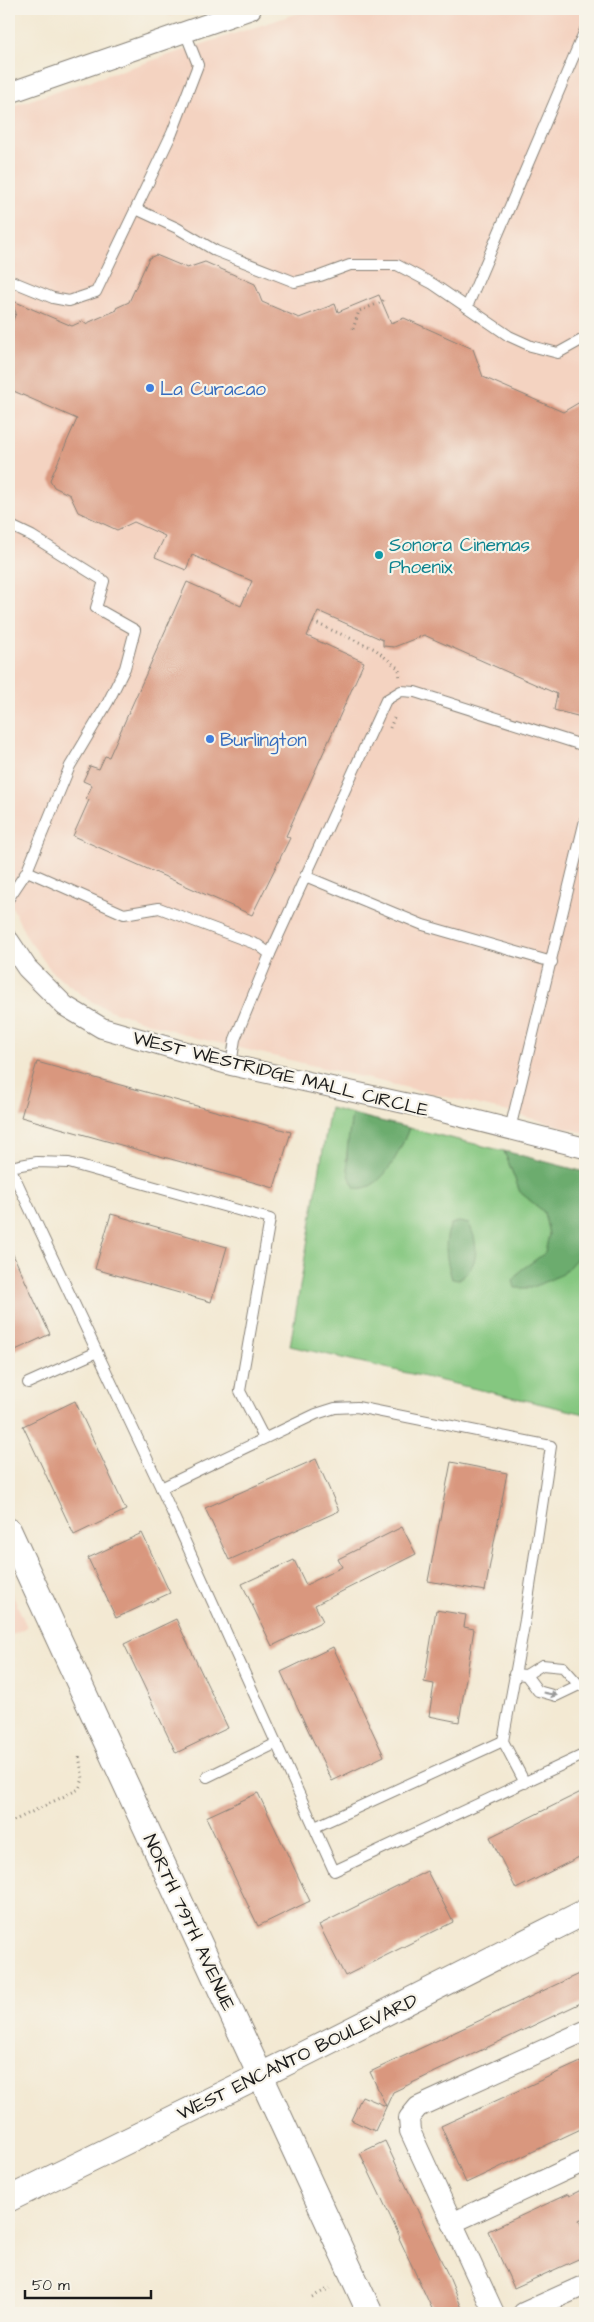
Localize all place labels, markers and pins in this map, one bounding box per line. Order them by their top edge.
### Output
place label: La Curacao [160,376,266,403]
marker: La Curacao [144,382,156,394]
place label: Sonora Cinemas Phoenix [389,532,530,581]
marker: Sonora Cinemas Phoenix [373,549,385,561]
place label: Burlington [220,727,307,755]
marker: Burlington [204,733,216,745]

